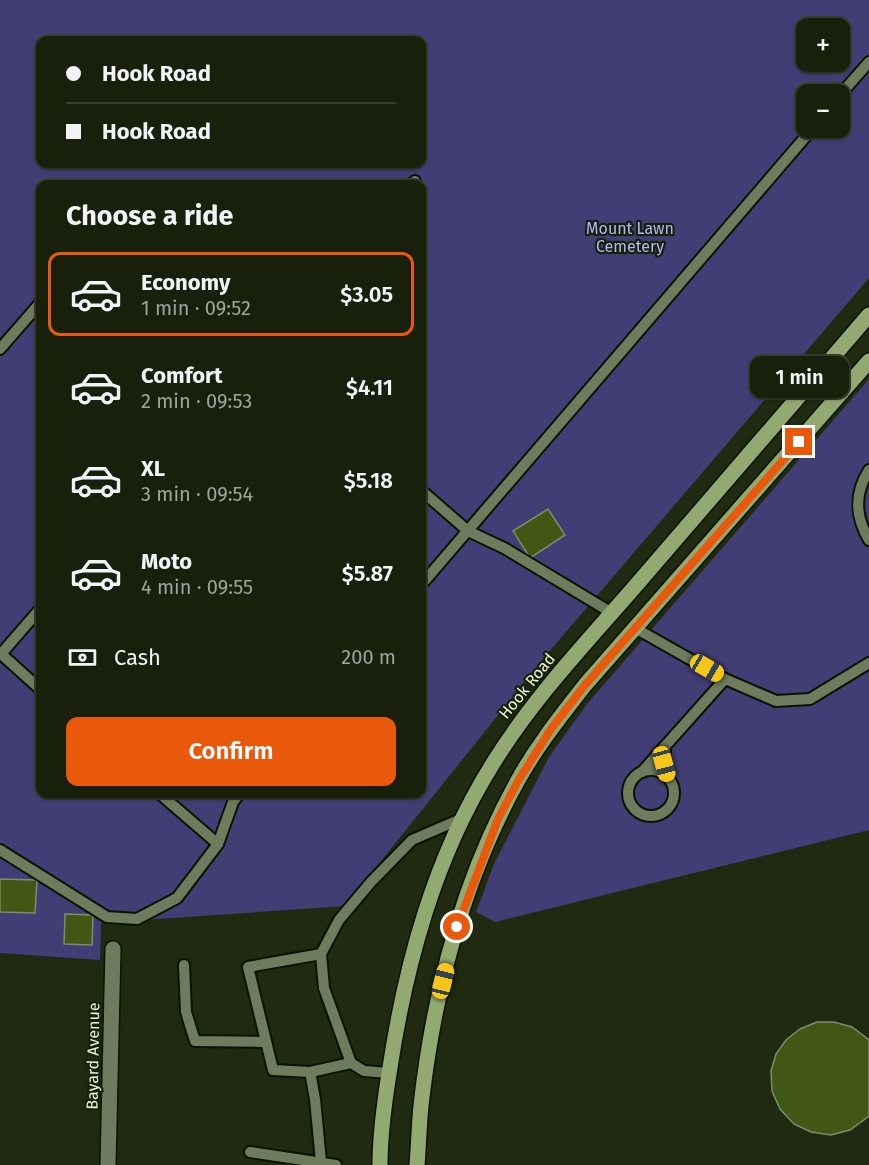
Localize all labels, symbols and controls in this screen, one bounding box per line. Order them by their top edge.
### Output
map controls [796,18,850,138]
button: + [796,18,850,72]
text: Hook Road [102,60,211,87]
button: − [796,84,850,138]
text: Hook Road [102,118,211,145]
text: Choose a ride [66,200,233,232]
park label: Mount Lawn Cemetery [586,219,674,256]
icon: car [69,267,123,321]
text: Economy [141,269,230,296]
text: $3.05 [340,281,393,308]
text: 1 min · 09:52 [141,296,251,320]
callout: 1 min [750,355,848,397]
icon: car [69,360,123,414]
text: Comfort [141,362,222,389]
text: 1 min [775,365,824,389]
text: $4.11 [346,374,393,401]
text: 2 min · 09:53 [141,389,252,413]
route end [785,428,812,455]
icon: car [69,453,123,507]
text: XL [141,455,165,482]
text: $5.18 [344,467,393,494]
text: 3 min · 09:54 [141,482,253,506]
icon: car [69,546,123,600]
text: Moto [141,548,192,575]
text: $5.87 [342,560,393,587]
text: 4 min · 09:55 [141,575,253,599]
icon: cash [66,641,99,674]
text: Cash [114,644,161,671]
text: 200 m [341,645,396,669]
street label: Hook Road [495,649,559,723]
car [687,651,727,685]
button: Confirm [66,717,396,786]
car [651,744,677,784]
route start [443,913,470,940]
car [430,961,456,1001]
street label: Bayard Avenue [83,1002,103,1110]

